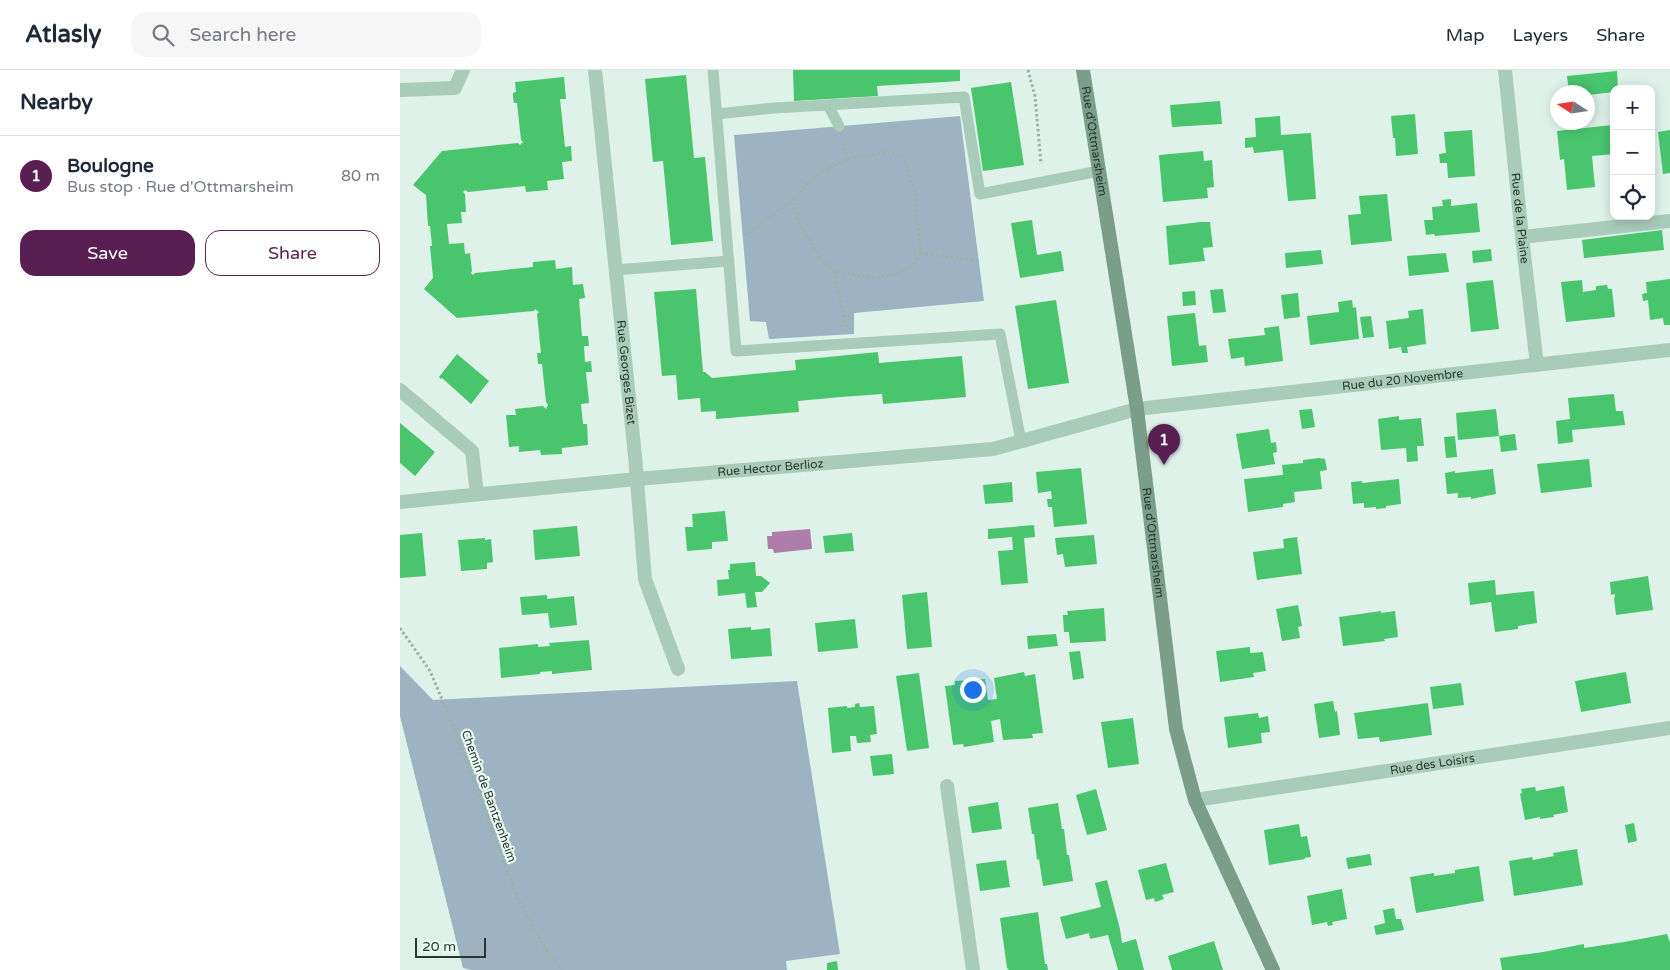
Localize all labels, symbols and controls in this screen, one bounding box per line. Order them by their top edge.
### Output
search box [131,12,481,57]
text: Atlasly [25,20,101,49]
icon: search [149,21,177,49]
text: Search here [189,24,296,46]
text: Map [1446,24,1485,46]
text: Layers [1513,24,1568,46]
text: Share [1596,24,1645,46]
street label: Rue d'Ottmarsheim [1079,85,1110,197]
north arrow [1550,85,1595,130]
map controls [1610,85,1655,220]
button: + [1610,85,1655,130]
text: Nearby [20,90,93,115]
button: − [1610,130,1655,175]
text: Boulogne [67,155,154,177]
text: 1 [31,166,41,186]
text: 80 m [341,166,380,186]
street label: Rue de la Plaine [1509,172,1532,264]
button: locate [1610,175,1655,220]
text: Bus stop · Rue d'Ottmarsheim [67,177,294,197]
button: Save [20,230,195,276]
button: Share [205,230,380,276]
street label: Rue Georges Bizet [614,319,639,426]
street label: Rue du 20 Novembre [1341,366,1464,393]
pin: 1 [1148,424,1180,465]
street label: Rue Hector Berlioz [717,456,824,479]
street label: Rue d'Ottmarsheim [1140,487,1167,599]
your location [960,677,986,703]
street label: Chemin de Bantzenheim [459,728,519,864]
street label: Rue des Loisirs [1389,751,1476,777]
scale bar [415,935,486,958]
text: 20 m [422,938,456,955]

